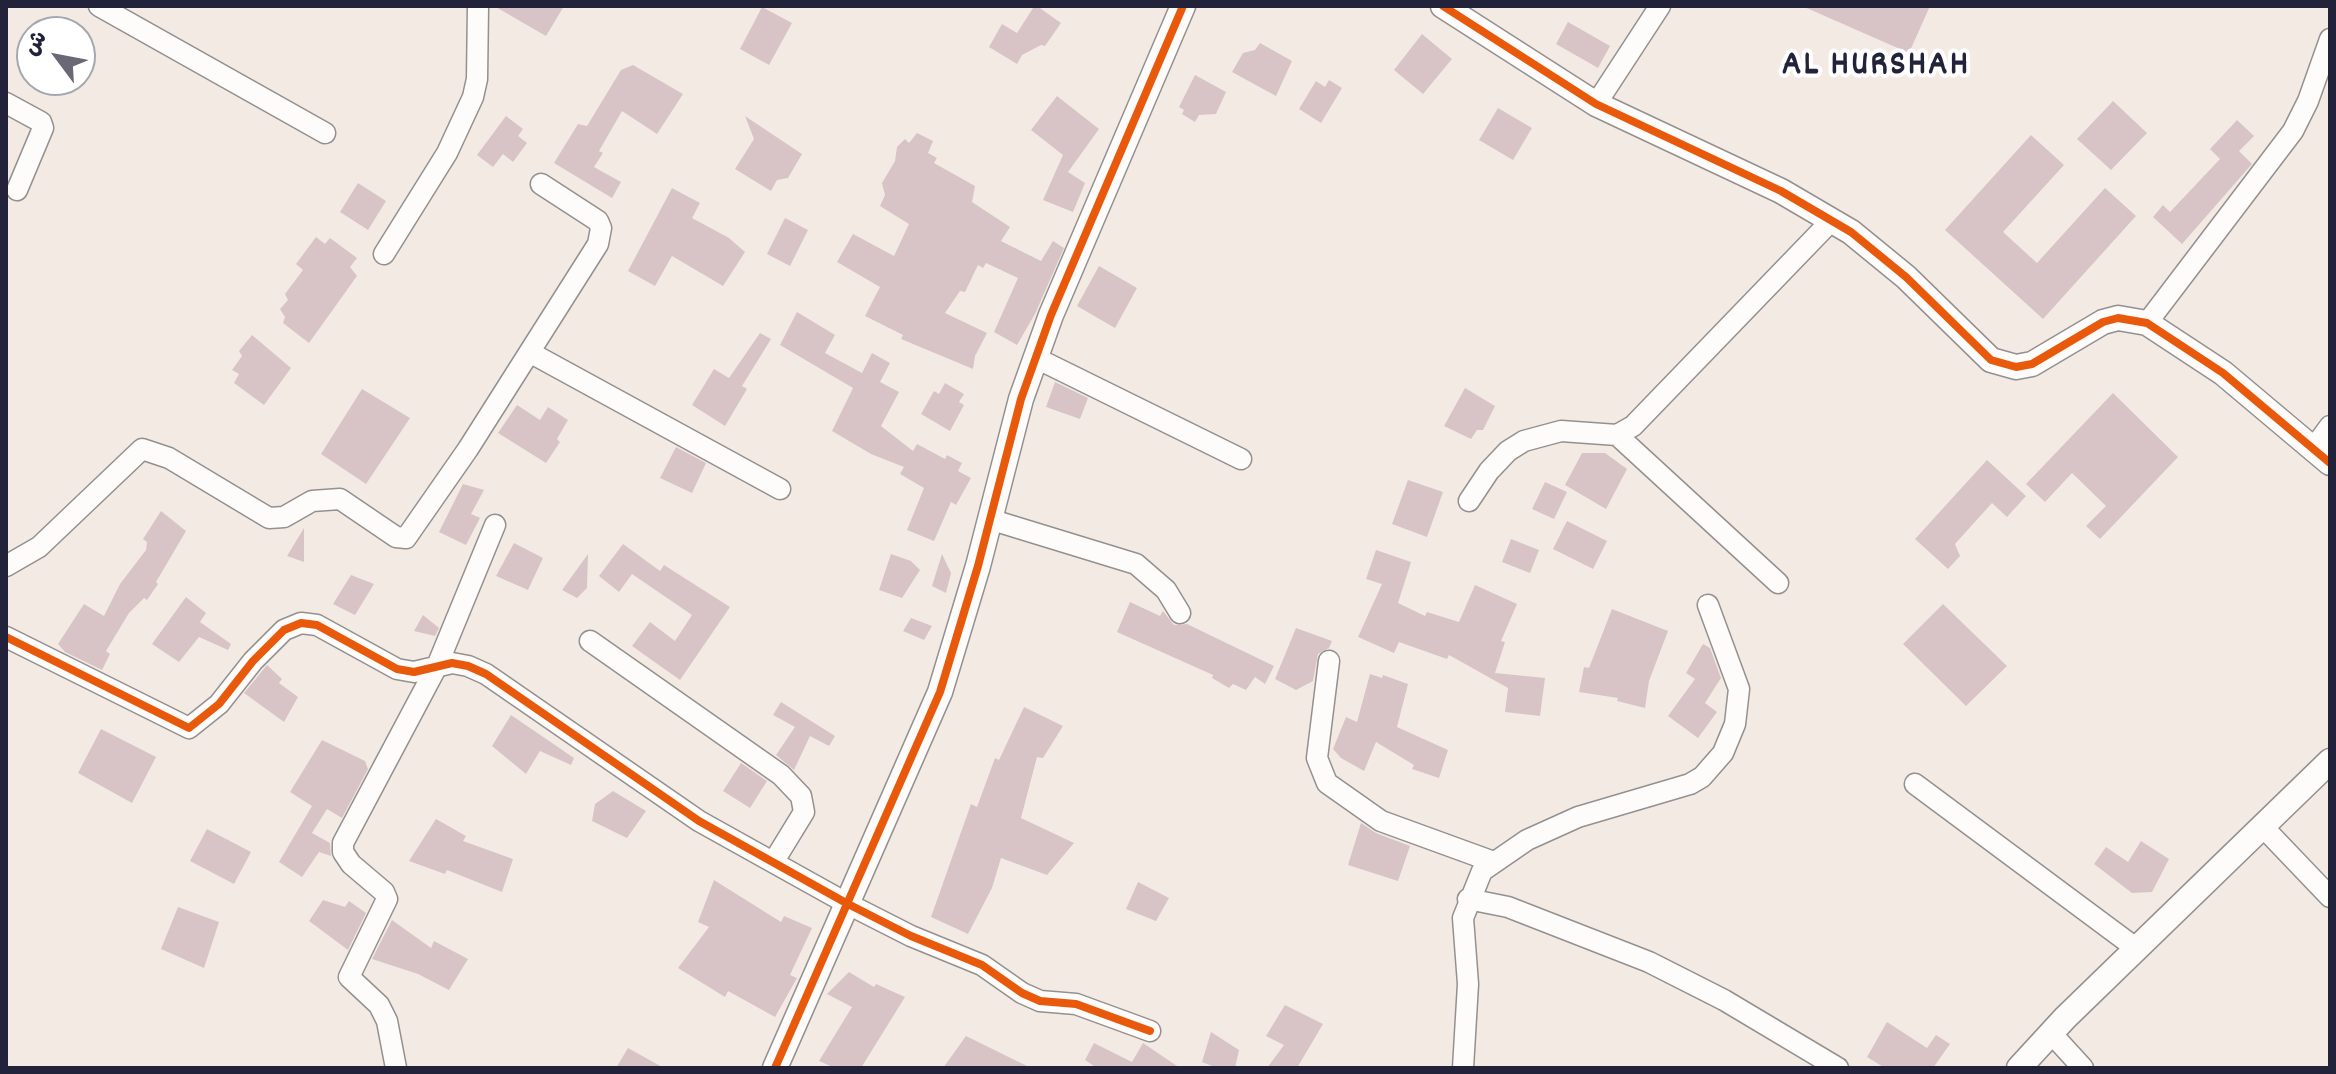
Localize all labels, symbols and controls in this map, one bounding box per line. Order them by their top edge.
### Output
north arrow [16,16,96,96]
text: ش [17,26,56,63]
district label: AL HURSHAH [1782,46,1970,90]

